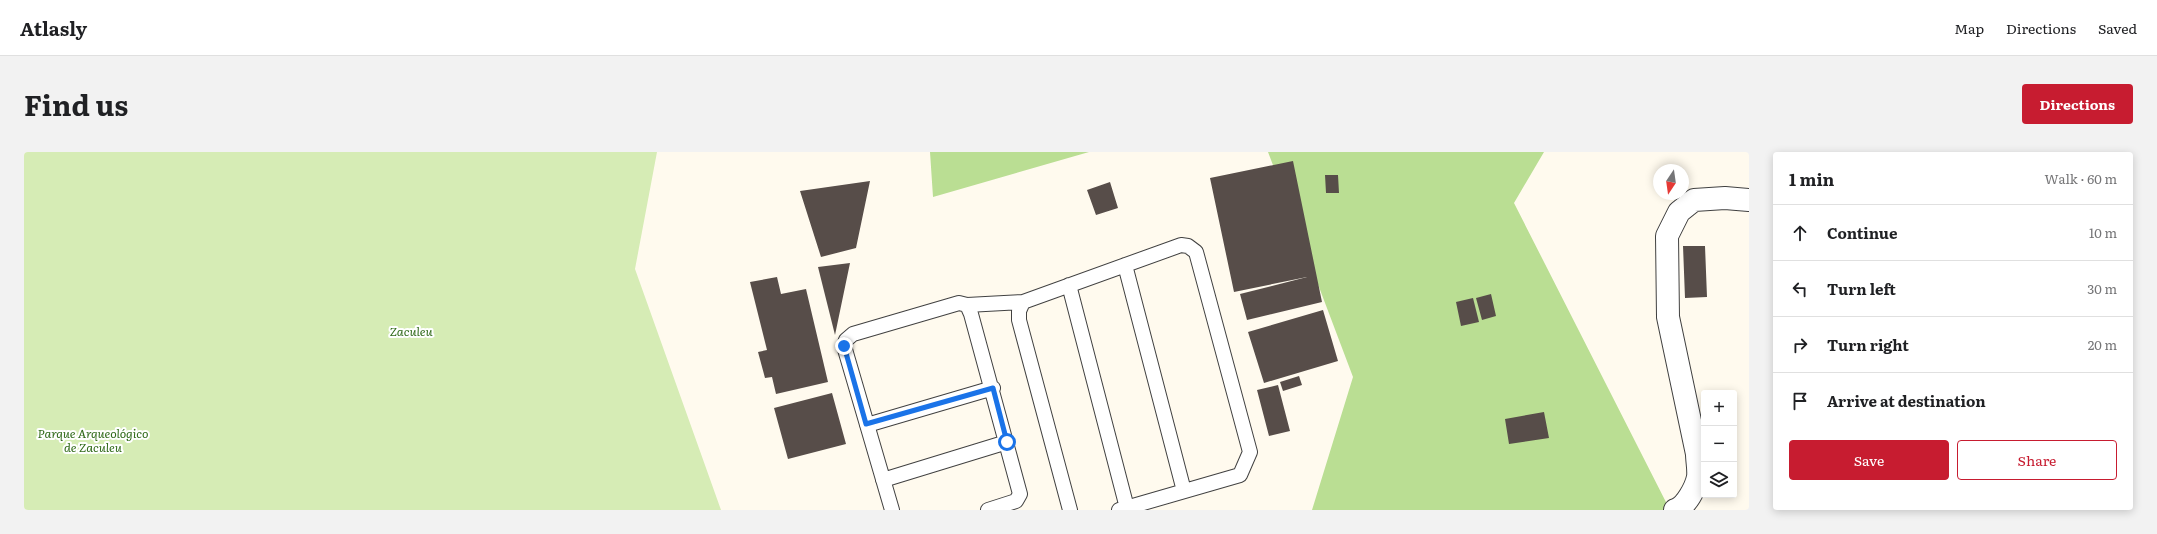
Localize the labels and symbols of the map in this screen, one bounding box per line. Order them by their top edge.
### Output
north arrow [1653,164,1689,200]
park label: Zaculeu [389,322,433,340]
route end [835,337,853,355]
park label: Parque Arqueológico de Zaculeu [38,424,148,456]
route start [998,433,1016,451]

